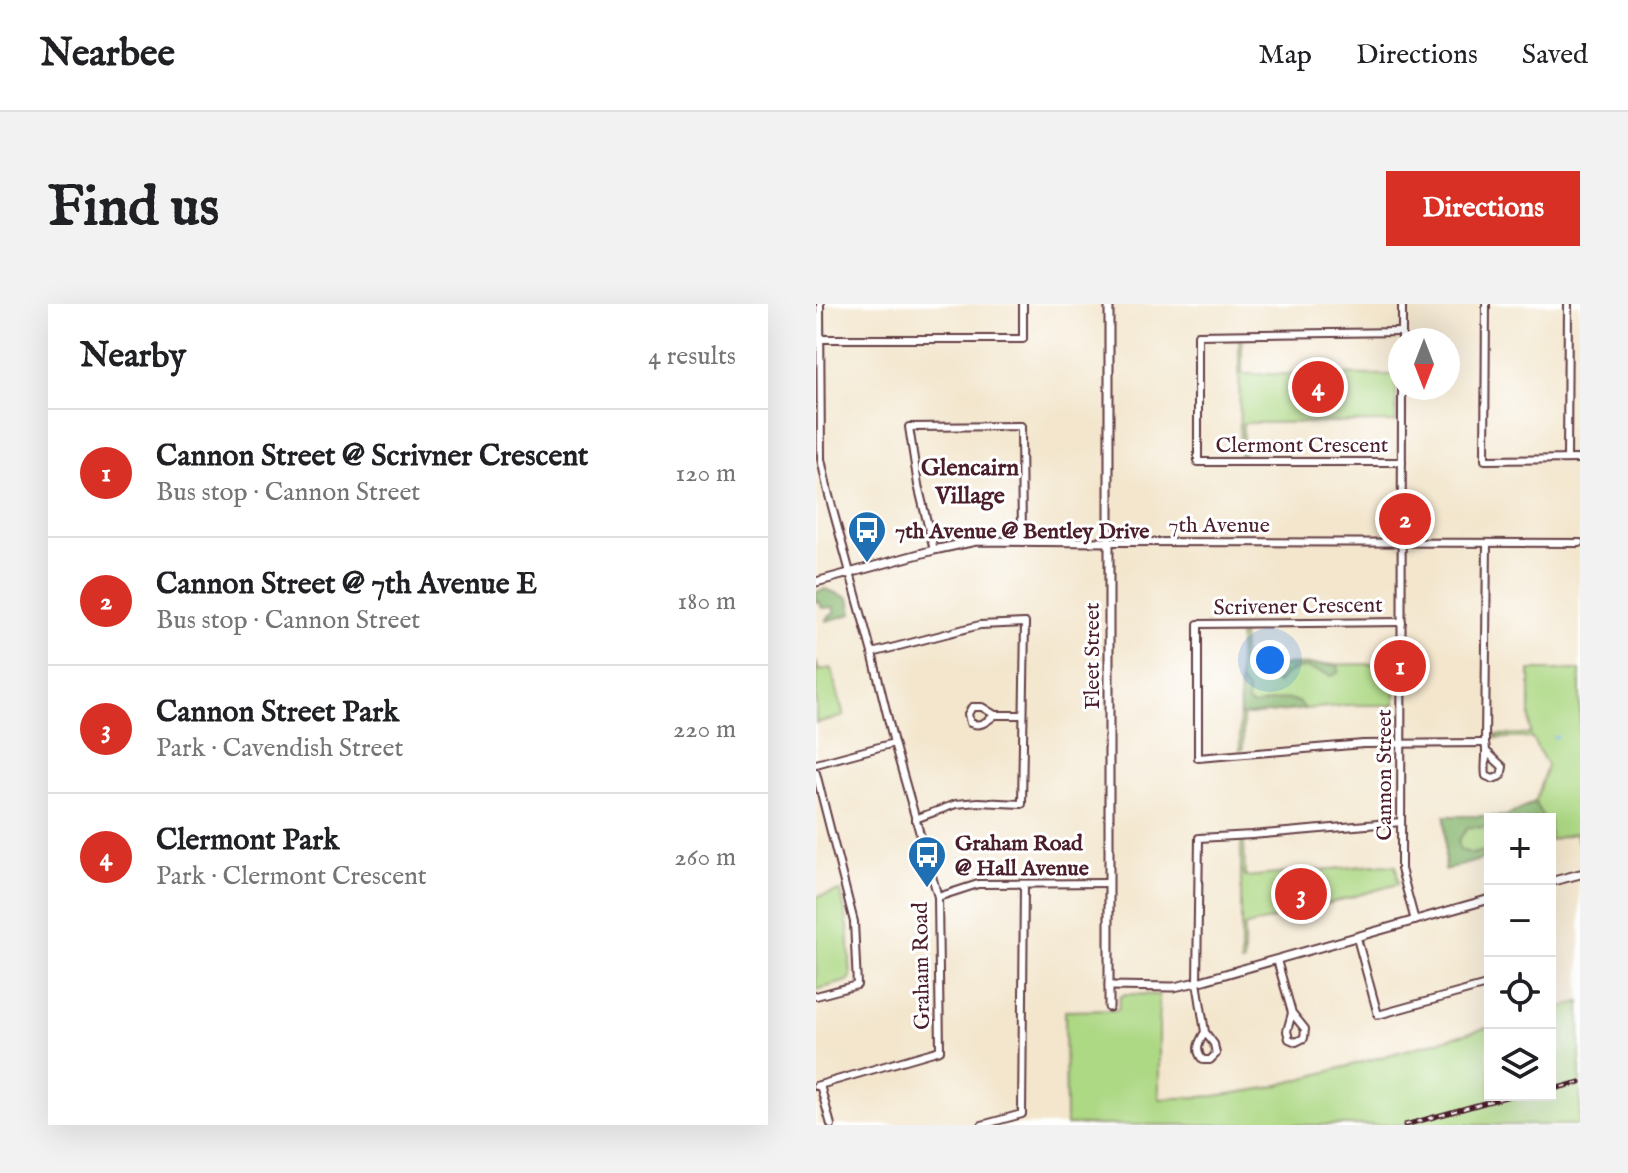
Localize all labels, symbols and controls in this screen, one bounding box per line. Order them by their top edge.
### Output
text: Nearbee [40,31,175,79]
text: Map [1258,38,1312,73]
text: Directions [1356,38,1478,73]
text: Saved [1522,38,1588,73]
button: Directions [1386,171,1580,246]
text: Find us [48,173,219,244]
north arrow [1388,328,1460,400]
text: Nearby [80,335,186,378]
text: 4 results [648,340,736,373]
pin: 4 [1292,357,1344,417]
street label: Clermont Crescent [1216,432,1389,460]
text: Cannon Street @ Scrivner Crescent [156,438,588,476]
district label: Glencairn Village [921,453,1019,512]
text: 1 [101,457,111,490]
text: 120 m [676,457,736,490]
text: Bus stop · Cannon Street [156,476,420,509]
pin: 2 [1379,489,1431,549]
bus stop icon: 7th Avenue @ Bentley Drive [846,509,888,564]
street label: 7th Avenue [1168,512,1270,540]
place label: 7th Avenue @ Bentley Drive [895,518,1149,546]
text: Cannon Street @ 7th Avenue E [156,566,537,604]
text: 2 [100,585,112,618]
text: 180 m [678,585,736,618]
street label: Scrivener Crescent [1213,592,1383,622]
street label: Fleet Street [1079,602,1107,710]
text: Bus stop · Cannon Street [156,604,420,637]
pin: 1 [1374,636,1426,696]
your location [1250,640,1290,680]
text: Cannon Street Park [156,694,399,732]
street label: Cannon Street [1371,709,1399,841]
text: 3 [101,713,111,746]
text: 220 m [673,713,736,746]
text: Park · Cavendish Street [156,732,403,765]
map controls [1484,813,1556,1101]
button: + [1484,813,1556,885]
text: Clermont Park [156,822,339,860]
place label: Graham Road @ Hall Avenue [955,830,1089,883]
bus stop icon: Graham Road @ Hall Avenue [906,834,948,889]
text: 4 [100,841,112,874]
text: 260 m [674,841,736,874]
text: Park · Clermont Crescent [156,860,427,893]
pin: 3 [1275,864,1327,924]
button: − [1484,885,1556,957]
street label: Graham Road [907,902,937,1030]
button: locate [1484,957,1556,1029]
button: layers [1484,1029,1556,1101]

